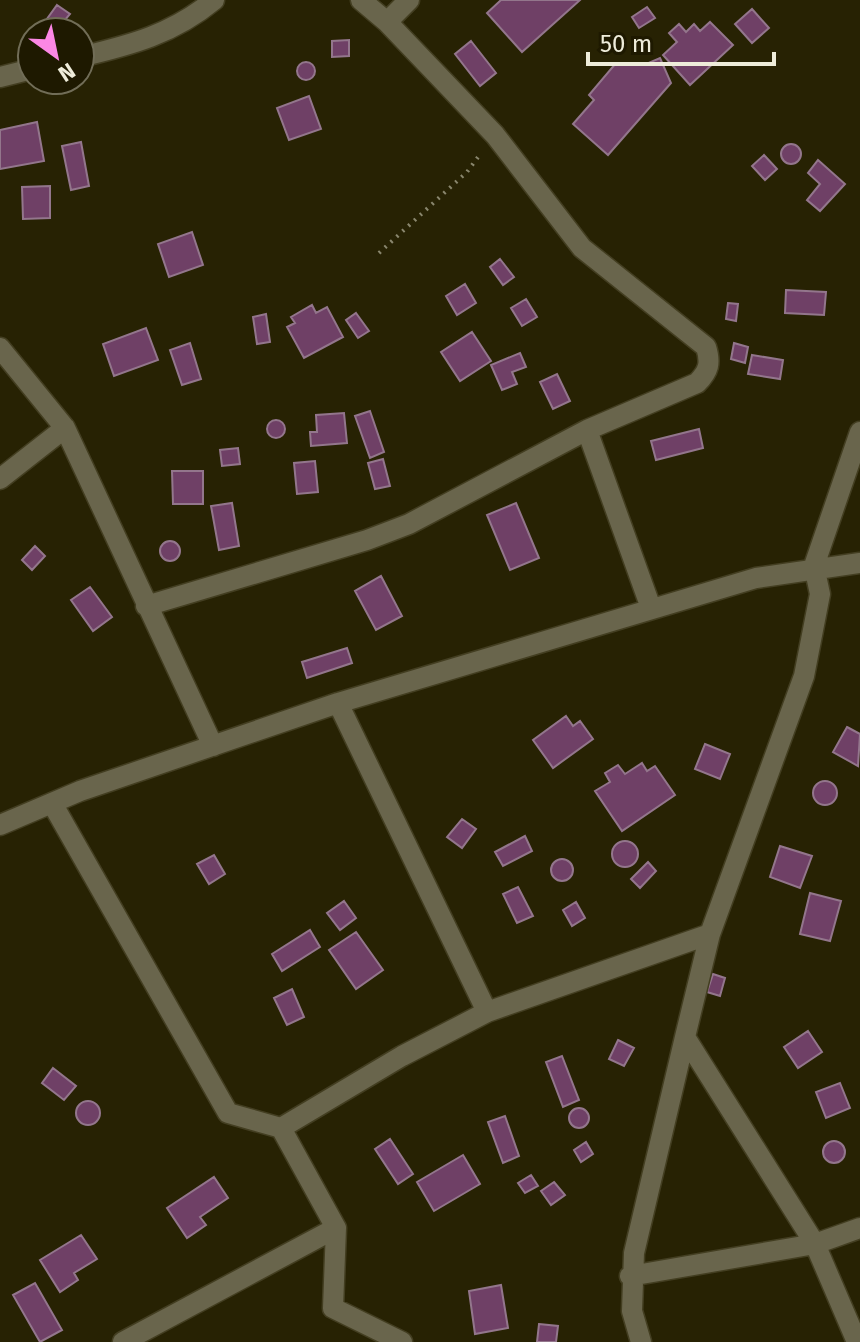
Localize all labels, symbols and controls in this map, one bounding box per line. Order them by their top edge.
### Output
north arrow [16,16,96,96]
scale bar [588,16,774,66]
text: 50 m [600,30,652,58]
text: N [53,57,80,88]

